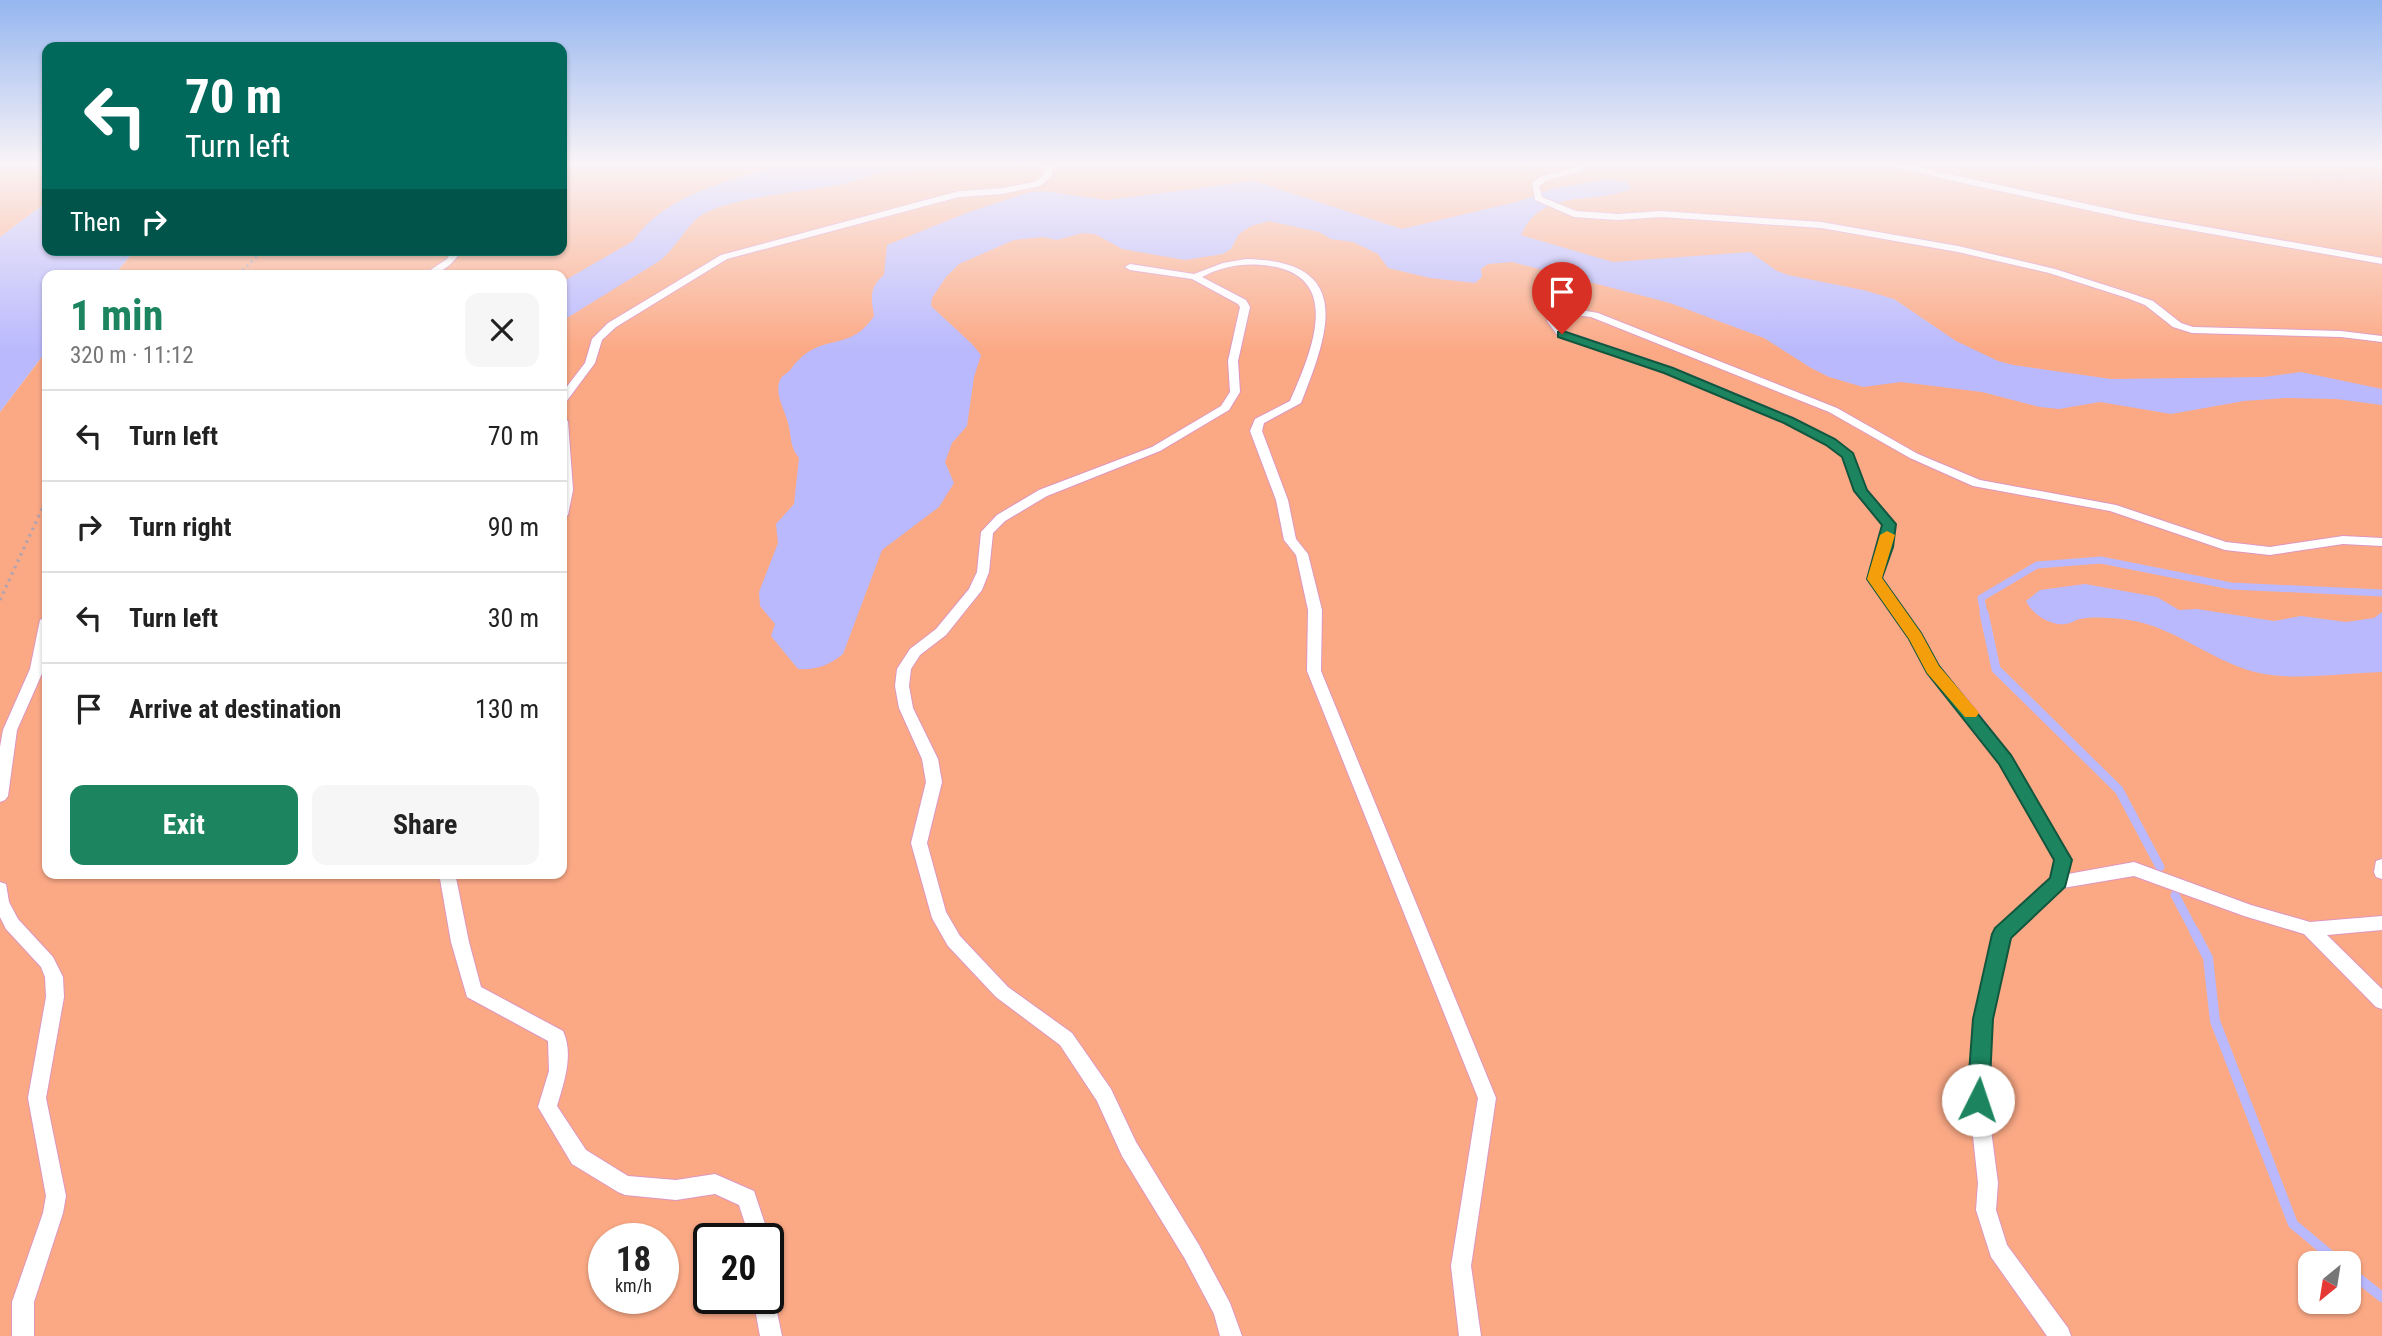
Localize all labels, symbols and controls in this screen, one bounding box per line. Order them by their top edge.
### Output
text: 70 m [185,68,282,125]
icon: left [70,70,161,161]
text: Turn left [185,127,290,165]
icon: right [135,203,173,241]
text: Then [70,207,121,237]
pin [1532,262,1592,334]
icon: arrive [1543,273,1581,311]
text: 1 min [70,291,163,340]
button: close [465,293,539,367]
text: 320 m · 11:12 [70,342,194,369]
icon: left [70,417,108,455]
text: Turn left [129,421,218,451]
text: 70 m [488,421,539,451]
icon: right [70,508,108,546]
text: Turn right [129,512,231,542]
text: 90 m [488,512,539,542]
icon: left [70,599,108,637]
text: Turn left [129,603,218,633]
text: 30 m [488,603,539,633]
icon: arrive [70,690,108,728]
text: Arrive at destination [129,694,341,724]
text: 130 m [475,694,539,724]
button: Exit [70,785,298,865]
button: Share [312,785,539,865]
position arrow [1941,1063,2015,1137]
speed limit sign: 20 [693,1223,784,1314]
text: 18 [616,1239,651,1280]
north arrow [2298,1251,2361,1314]
map controls [2298,1251,2361,1314]
text: km/h [615,1275,652,1296]

